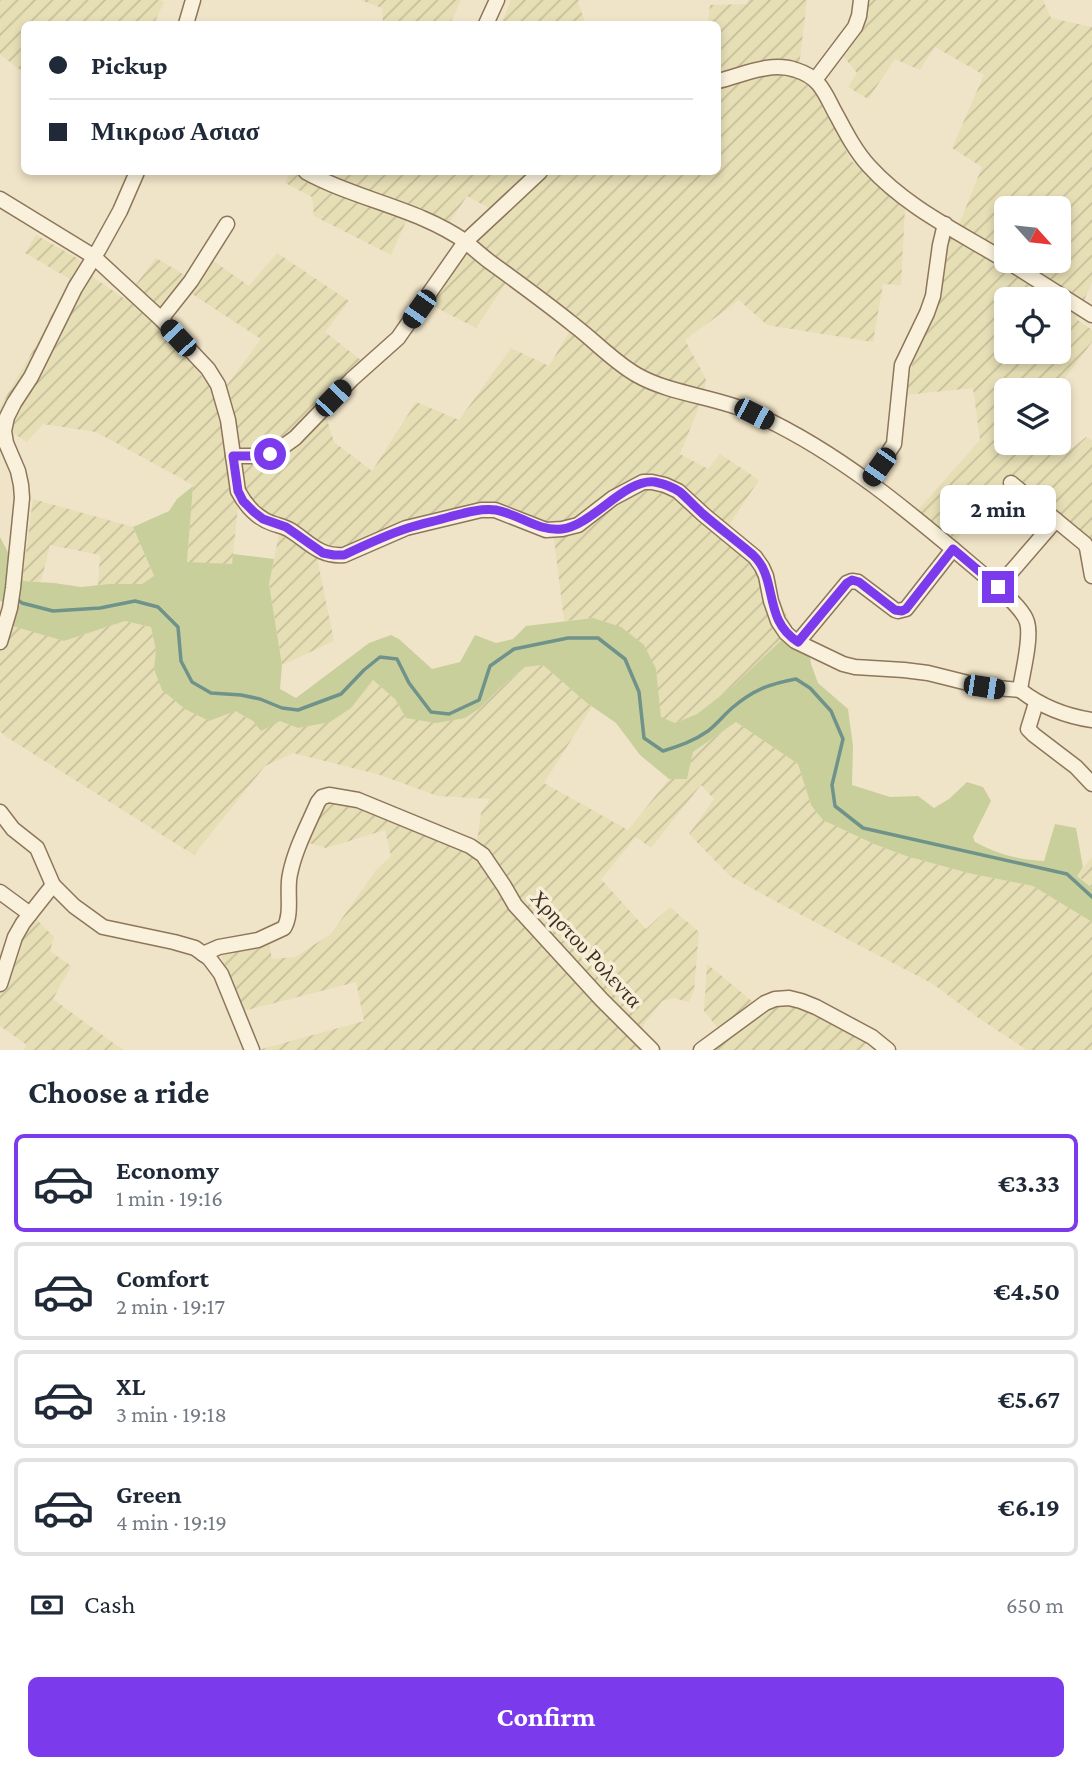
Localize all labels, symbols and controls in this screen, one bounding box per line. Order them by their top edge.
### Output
text: Pickup [91,51,168,80]
text: Μικρωσ Ασιασ [91,117,260,146]
north arrow [994,196,1071,273]
map controls [994,196,1071,455]
car [399,286,440,332]
button: locate [994,287,1071,364]
car [156,315,201,361]
car [311,376,356,420]
button: layers [994,378,1071,455]
car [731,395,778,433]
route start [254,438,286,470]
car [859,444,900,490]
callout: 2 min [940,486,1056,534]
text: 2 min [970,496,1026,522]
route end [982,571,1014,603]
car [962,673,1007,701]
street label: Χρηστου Ρολεντα [526,885,646,1013]
text: Choose a ride [28,1074,209,1110]
icon: car [32,1152,95,1215]
text: Economy [116,1156,219,1185]
text: €3.33 [998,1169,1060,1198]
text: 1 min · 19:16 [116,1185,223,1211]
icon: car [32,1260,95,1323]
text: Comfort [116,1264,209,1293]
text: €4.50 [993,1277,1060,1306]
text: 2 min · 19:17 [116,1293,225,1319]
icon: car [32,1368,95,1431]
text: XL [116,1372,145,1401]
text: €5.67 [998,1385,1060,1414]
text: 3 min · 19:18 [116,1401,227,1427]
icon: car [32,1476,95,1539]
text: Green [116,1480,182,1509]
text: €6.19 [998,1493,1060,1522]
text: 4 min · 19:19 [116,1509,227,1535]
icon: cash [28,1586,66,1624]
text: Cash [84,1590,135,1619]
text: 650 m [1006,1592,1064,1618]
button: Confirm [28,1677,1064,1757]

